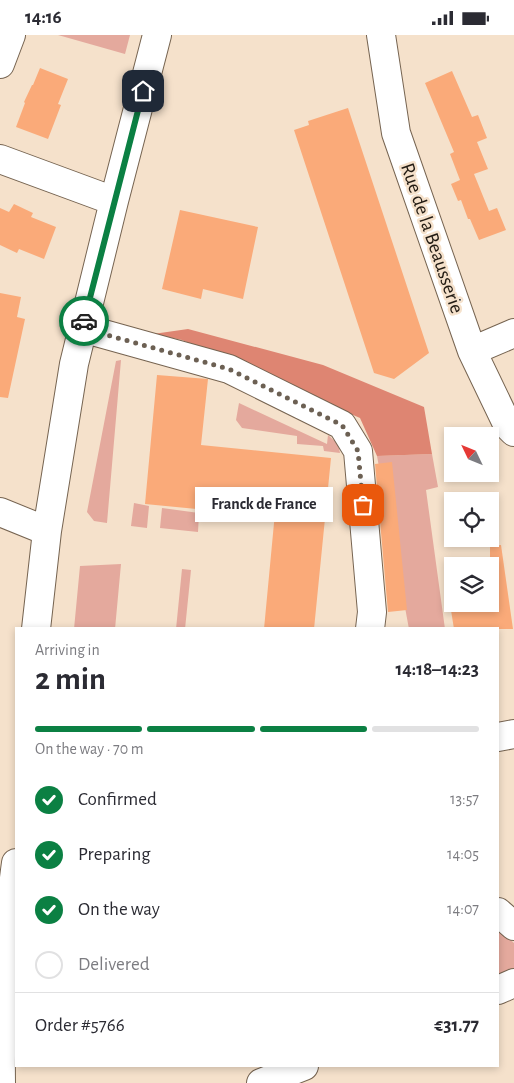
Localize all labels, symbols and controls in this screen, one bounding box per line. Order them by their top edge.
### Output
text: 14:16 [25,8,62,27]
pin [122,70,164,112]
icon: home [129,77,157,105]
street label: Rue de la Beausserie [397,161,467,316]
courier [59,296,109,346]
icon: car [70,307,98,335]
north arrow [444,427,499,483]
map controls [444,427,499,612]
pin [342,484,384,526]
callout: Franck de France [195,487,333,523]
icon: bag [349,491,377,519]
button: locate [444,492,499,547]
text: Franck de France [211,496,317,512]
button: layers [444,557,499,612]
text: Arriving in [35,642,100,658]
text: 14:18–14:23 [395,660,479,679]
text: 2 min [35,663,106,695]
text: On the way · 70 m [35,741,144,757]
icon: check [35,786,63,814]
text: Confirmed [78,790,157,809]
text: 13:57 [450,791,479,807]
icon: check [35,841,63,869]
text: Preparing [78,845,151,864]
text: 14:05 [447,846,479,862]
icon: check [35,896,63,924]
text: On the way [78,900,160,919]
text: 14:07 [447,901,479,917]
text: Delivered [78,955,150,974]
text: Order #5766 [35,1016,125,1035]
text: €31.77 [434,1016,479,1035]

